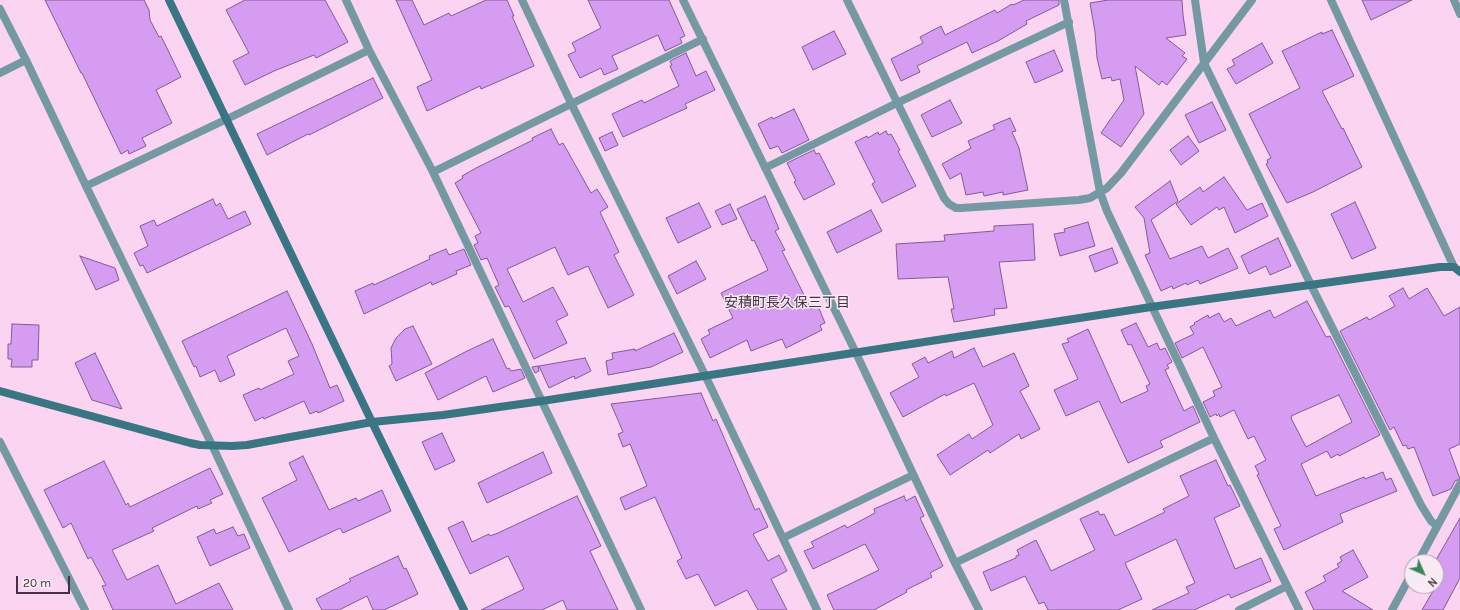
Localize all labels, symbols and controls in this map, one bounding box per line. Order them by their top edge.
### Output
district label: 安積町長久保三丁目 [724,295,850,311]
north arrow [1404,554,1444,594]
scale bar [18,568,72,594]
text: N [1425,575,1440,590]
text: 20 m [23,576,51,590]

